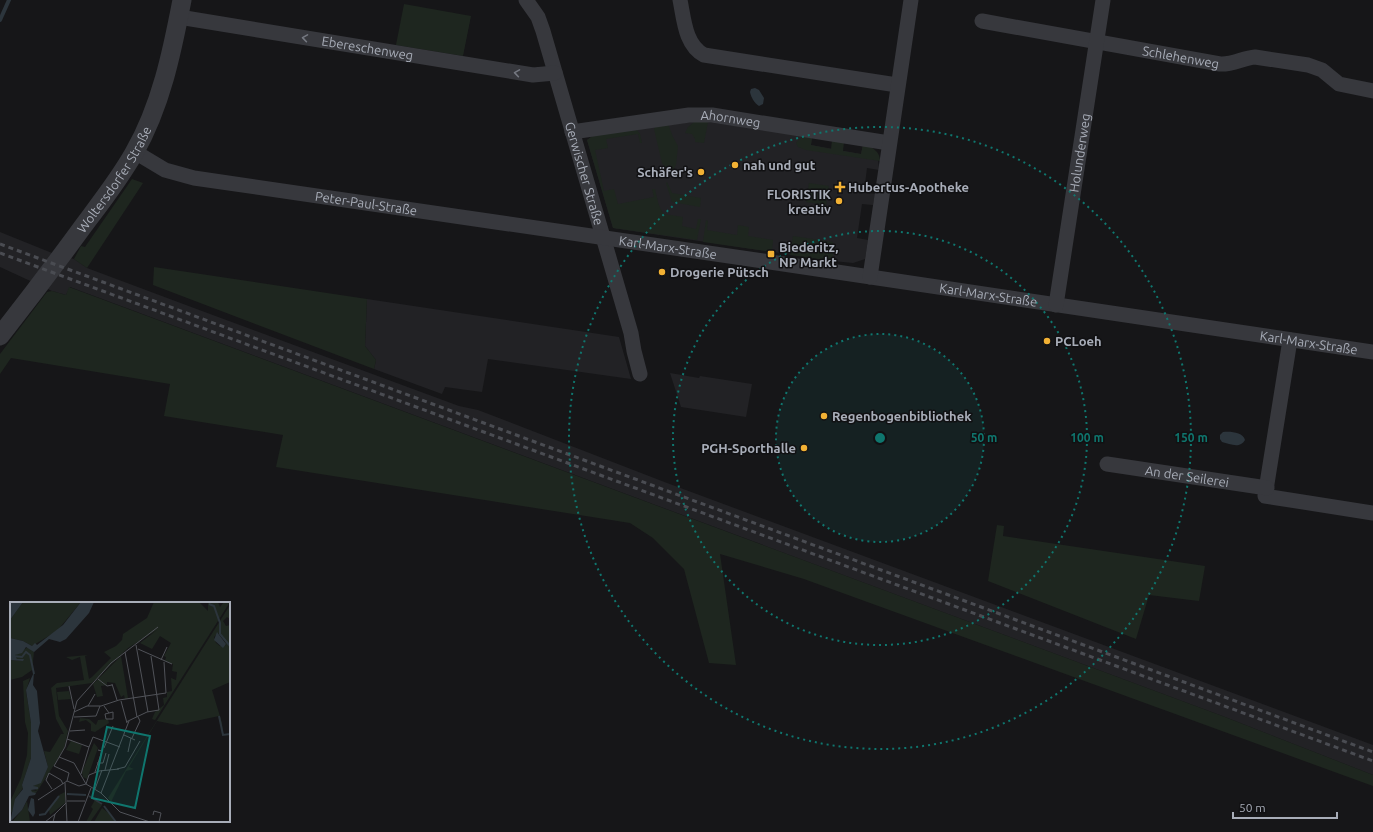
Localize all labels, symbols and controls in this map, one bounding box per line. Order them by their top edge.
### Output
street label: Ebereschenweg [321,33,414,62]
one-way arrow [302,34,309,43]
street label: Schlehenweg [1141,43,1220,71]
one-way arrow [514,69,520,77]
street label: Ahornweg [700,108,762,130]
street label: Holunderweg [1066,112,1092,193]
street label: Gerwischer Straße [563,120,606,227]
street label: Woltersdorfer Straße [74,124,154,235]
place label: nah und gut [743,158,816,172]
marker: nah und gut [730,160,740,170]
place label: Schäfer's [637,165,693,179]
marker: Schäfer's [696,167,706,177]
place label: Hubertus-Apotheke [848,180,969,194]
marker: Hubertus-Apotheke [835,182,845,192]
place label: FLORISTIK kreativ [767,187,831,216]
street label: Peter-Paul-Straße [314,189,418,217]
marker: FLORISTIK kreativ [834,196,844,206]
street label: Karl-Marx-Straße [618,233,718,261]
place label: Biederitz, NP Markt [779,240,838,269]
marker: Biederitz, NP Markt [766,249,776,259]
place label: Drogerie Pütsch [670,265,769,279]
marker: Drogerie Pütsch [657,267,667,277]
street label: Karl-Marx-Straße [939,280,1038,309]
street label: Karl-Marx-Straße [1259,328,1359,357]
place label: PCLoeh [1055,334,1102,348]
marker: PCLoeh [1042,336,1052,346]
place label: Regenbogenbibliothek [832,409,972,423]
marker: Regenbogenbibliothek [819,411,829,421]
centre of rings [873,431,887,445]
text: 50 m [971,431,997,444]
text: 100 m [1070,431,1104,444]
text: 150 m [1174,431,1208,444]
place label: PGH-Sporthalle [701,441,796,455]
marker: PGH-Sporthalle [799,443,809,453]
street label: An der Seilerei [1144,463,1230,489]
inset map [10,602,230,822]
scale bar [1233,794,1337,820]
text: 50 m [1239,801,1266,814]

